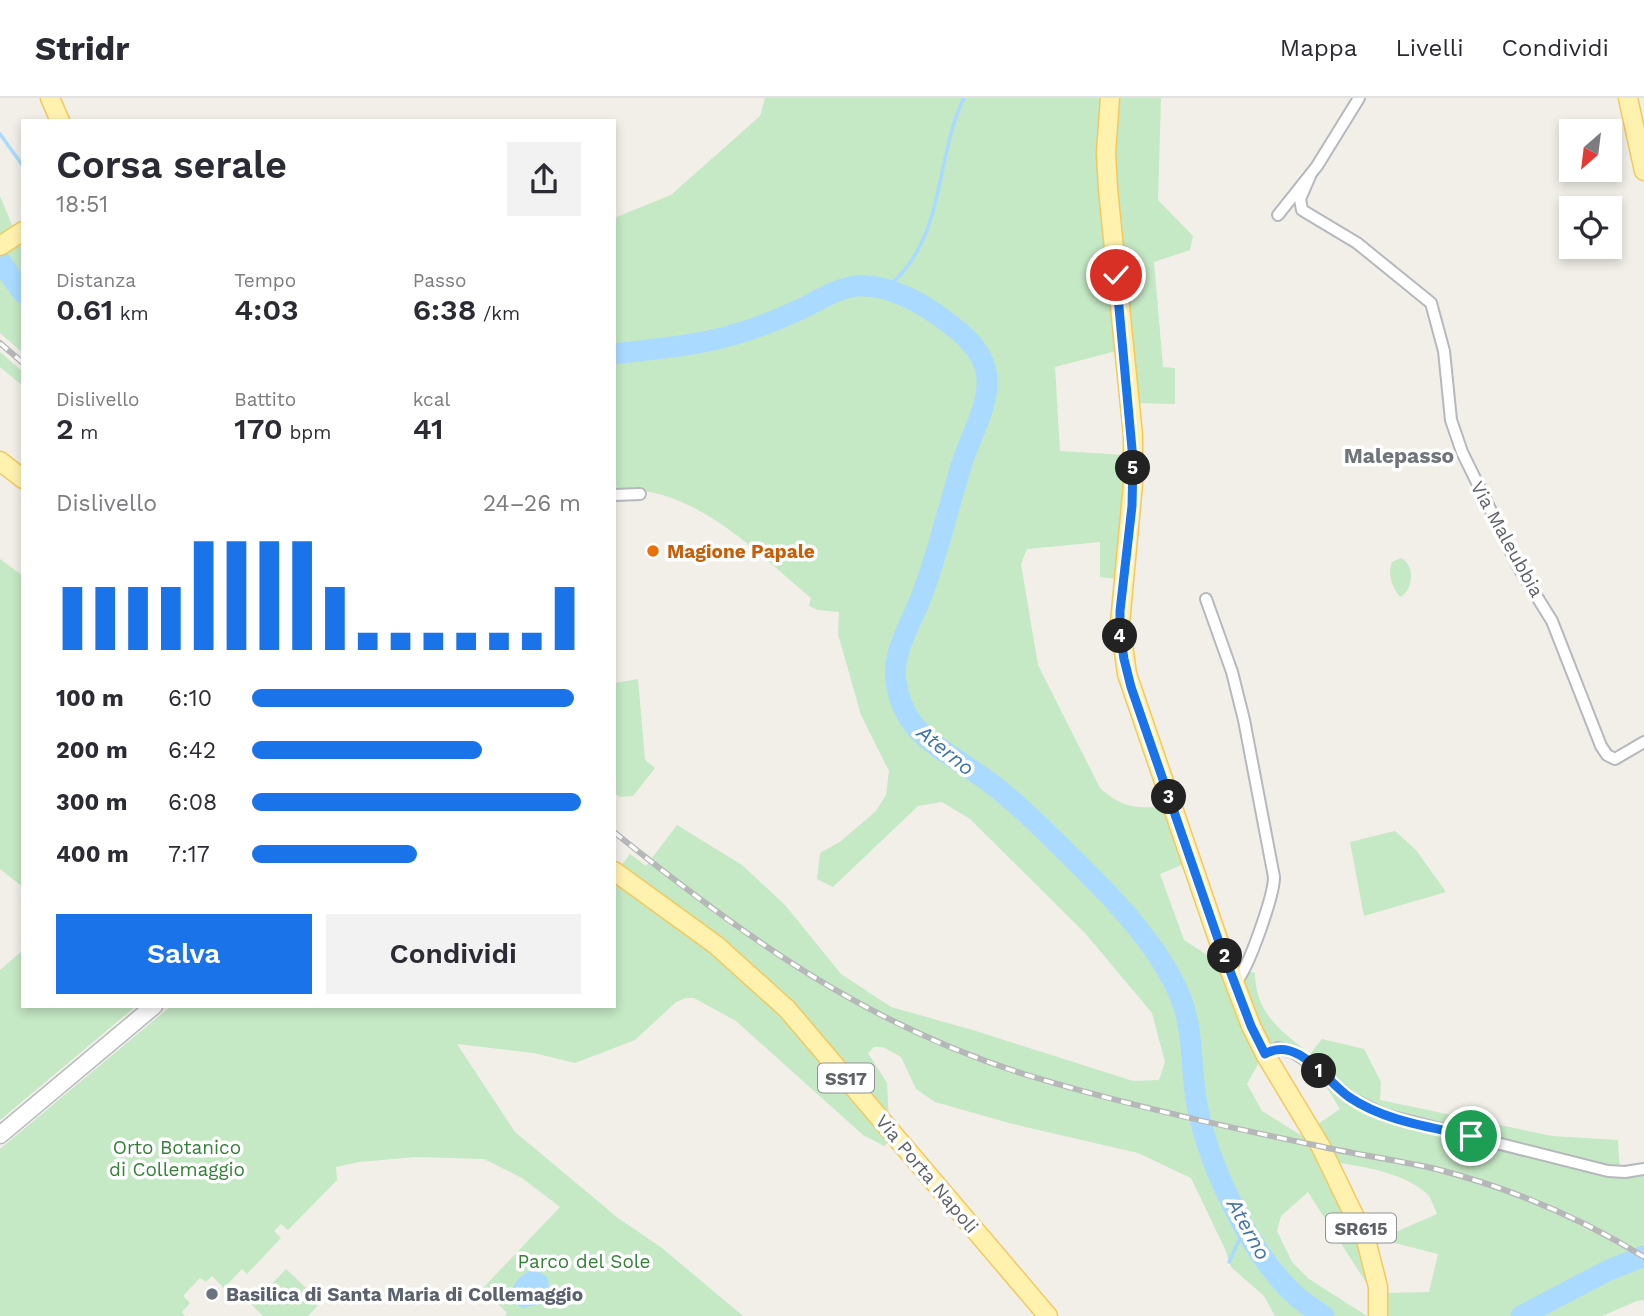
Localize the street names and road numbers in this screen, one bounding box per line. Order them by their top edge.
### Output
street label: Via Maleubbia [1466,477,1548,601]
road number: SS17 [818,1063,874,1093]
street label: Via Porta Napoli [871,1110,983,1238]
road number: SR615 [1326,1213,1396,1242]

